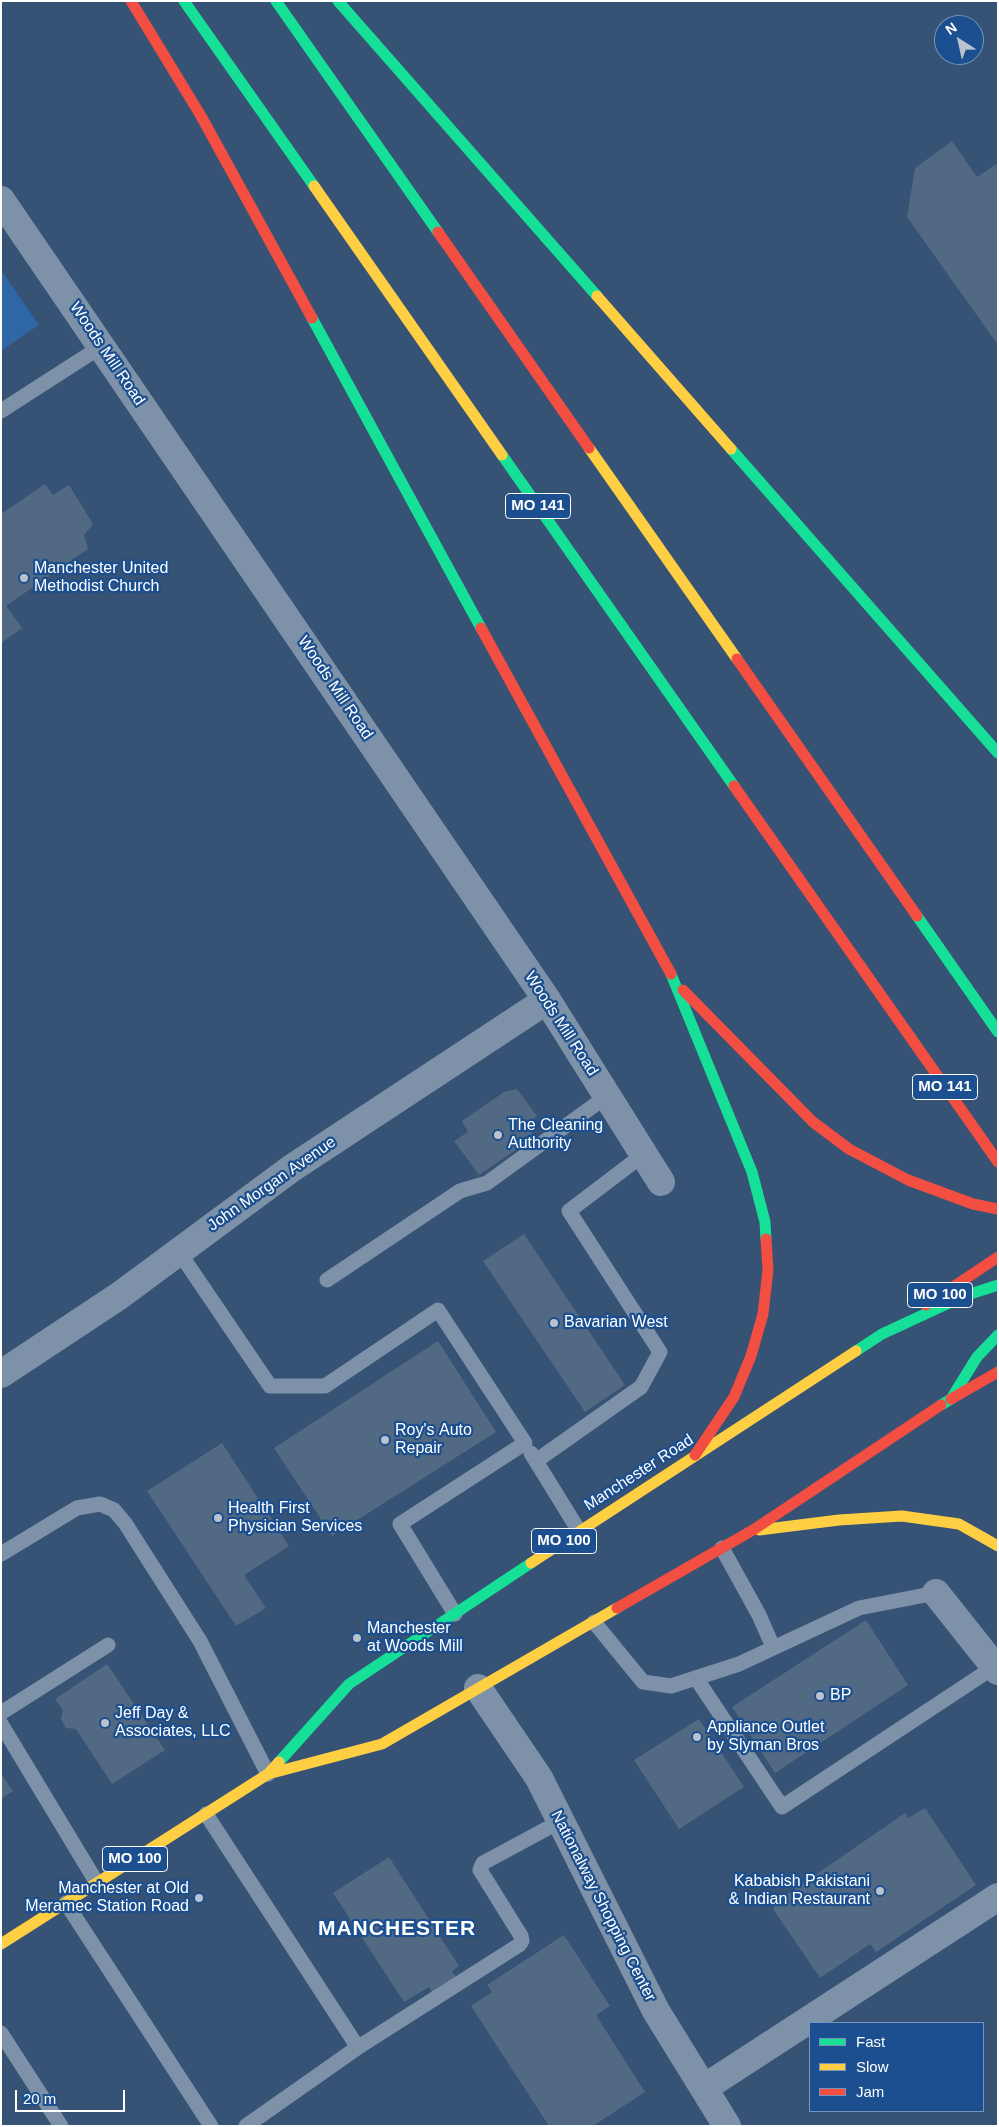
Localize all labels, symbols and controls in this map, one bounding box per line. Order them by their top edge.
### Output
north arrow [934,15,984,65]
text: N [942,19,960,38]
street label: Woods Mill Road [65,299,149,409]
road number: MO 141 [506,494,570,518]
place label: Manchester United Methodist Church [34,559,168,597]
marker: Manchester United Methodist Church [18,572,30,584]
street label: Woods Mill Road [293,633,377,743]
street label: Woods Mill Road [520,968,602,1080]
road number: MO 141 [912,1074,978,1100]
place label: The Cleaning Authority [508,1116,603,1154]
marker: The Cleaning Authority [492,1129,504,1141]
street label: John Morgan Avenue [204,1133,340,1235]
road number: MO 100 [908,1282,972,1308]
place label: Bavarian West [564,1313,668,1333]
marker: Bavarian West [548,1317,560,1329]
place label: Roy's Auto Repair [395,1421,472,1459]
street label: Manchester Road [581,1431,697,1515]
marker: Roy's Auto Repair [379,1434,391,1446]
place label: Health First Physician Services [228,1499,362,1537]
marker: Health First Physician Services [212,1512,224,1524]
road number: MO 100 [532,1528,596,1554]
place label: Manchester at Woods Mill [367,1619,463,1657]
marker: Manchester at Woods Mill [351,1632,363,1644]
place label: BP [830,1686,851,1706]
marker: BP [814,1690,826,1702]
place label: Jeff Day & Associates, LLC [115,1704,231,1742]
marker: Jeff Day & Associates, LLC [99,1717,111,1729]
place label: Appliance Outlet by Slyman Bros [707,1718,824,1756]
marker: Appliance Outlet by Slyman Bros [691,1731,703,1743]
street label: Nationalway Shopping Center [546,1807,660,2005]
road number: MO 100 [102,1846,168,1872]
place label: Kababish Pakistani & Indian Restaurant [729,1872,870,1910]
place label: Manchester at Old Meramec Station Road [25,1879,189,1917]
marker: Kababish Pakistani & Indian Restaurant [874,1885,886,1897]
marker: Manchester at Old Meramec Station Road [193,1892,205,1904]
district label: MANCHESTER [317,1916,477,1942]
legend [809,2022,984,2112]
text: Fast [856,2033,885,2050]
text: Slow [856,2058,889,2075]
scale bar [18,2080,128,2112]
text: Jam [856,2083,884,2100]
text: 20 m [23,2090,56,2107]

